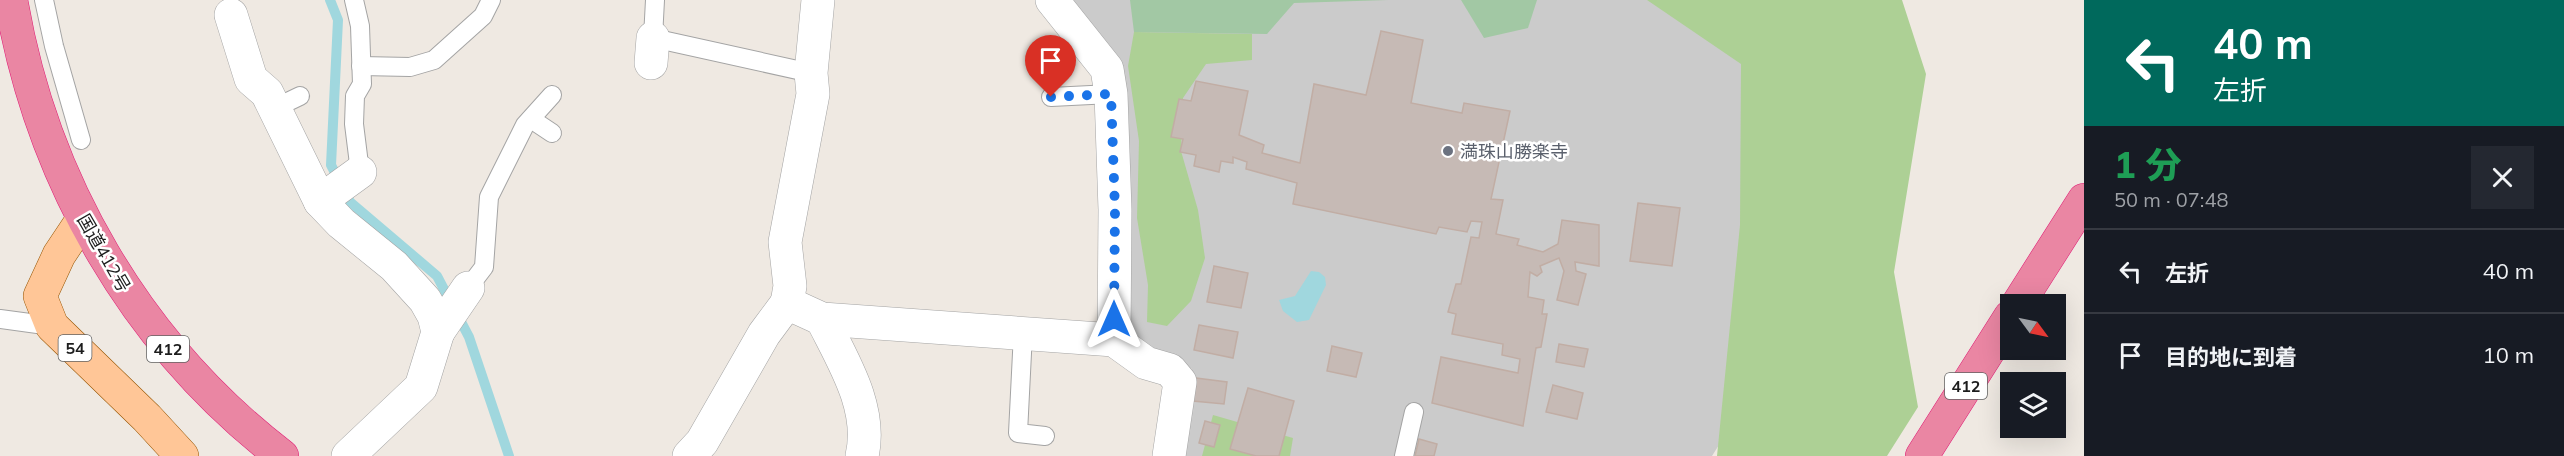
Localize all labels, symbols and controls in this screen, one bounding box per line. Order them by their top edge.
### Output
text: 40 m [2213,17,2313,70]
icon: left [2114,24,2192,102]
pin [1025,35,1076,97]
icon: arrive [1034,44,1067,77]
text: 左折 [2213,73,2267,107]
place label: 満珠山勝楽寺 [1460,140,1568,163]
text: 1 分 [2114,142,2182,187]
marker: 満珠山勝楽寺 [1441,144,1455,158]
button: close [2471,146,2534,209]
text: 50 m · 07:48 [2114,187,2228,212]
street label: 国道412号 [72,210,136,296]
icon: left [2114,255,2147,288]
text: 40 m [2483,257,2534,285]
text: 左折 [2165,259,2209,287]
position arrow [1082,287,1146,351]
north arrow [2000,294,2066,360]
map controls [2000,294,2066,438]
road number: 54 [58,335,92,361]
road number: 412 [147,336,189,362]
icon: arrive [2114,339,2147,372]
text: 10 m [2483,341,2534,369]
text: 目的地に到着 [2165,343,2297,371]
button: layers [2000,372,2066,438]
road number: 412 [1945,373,1987,399]

